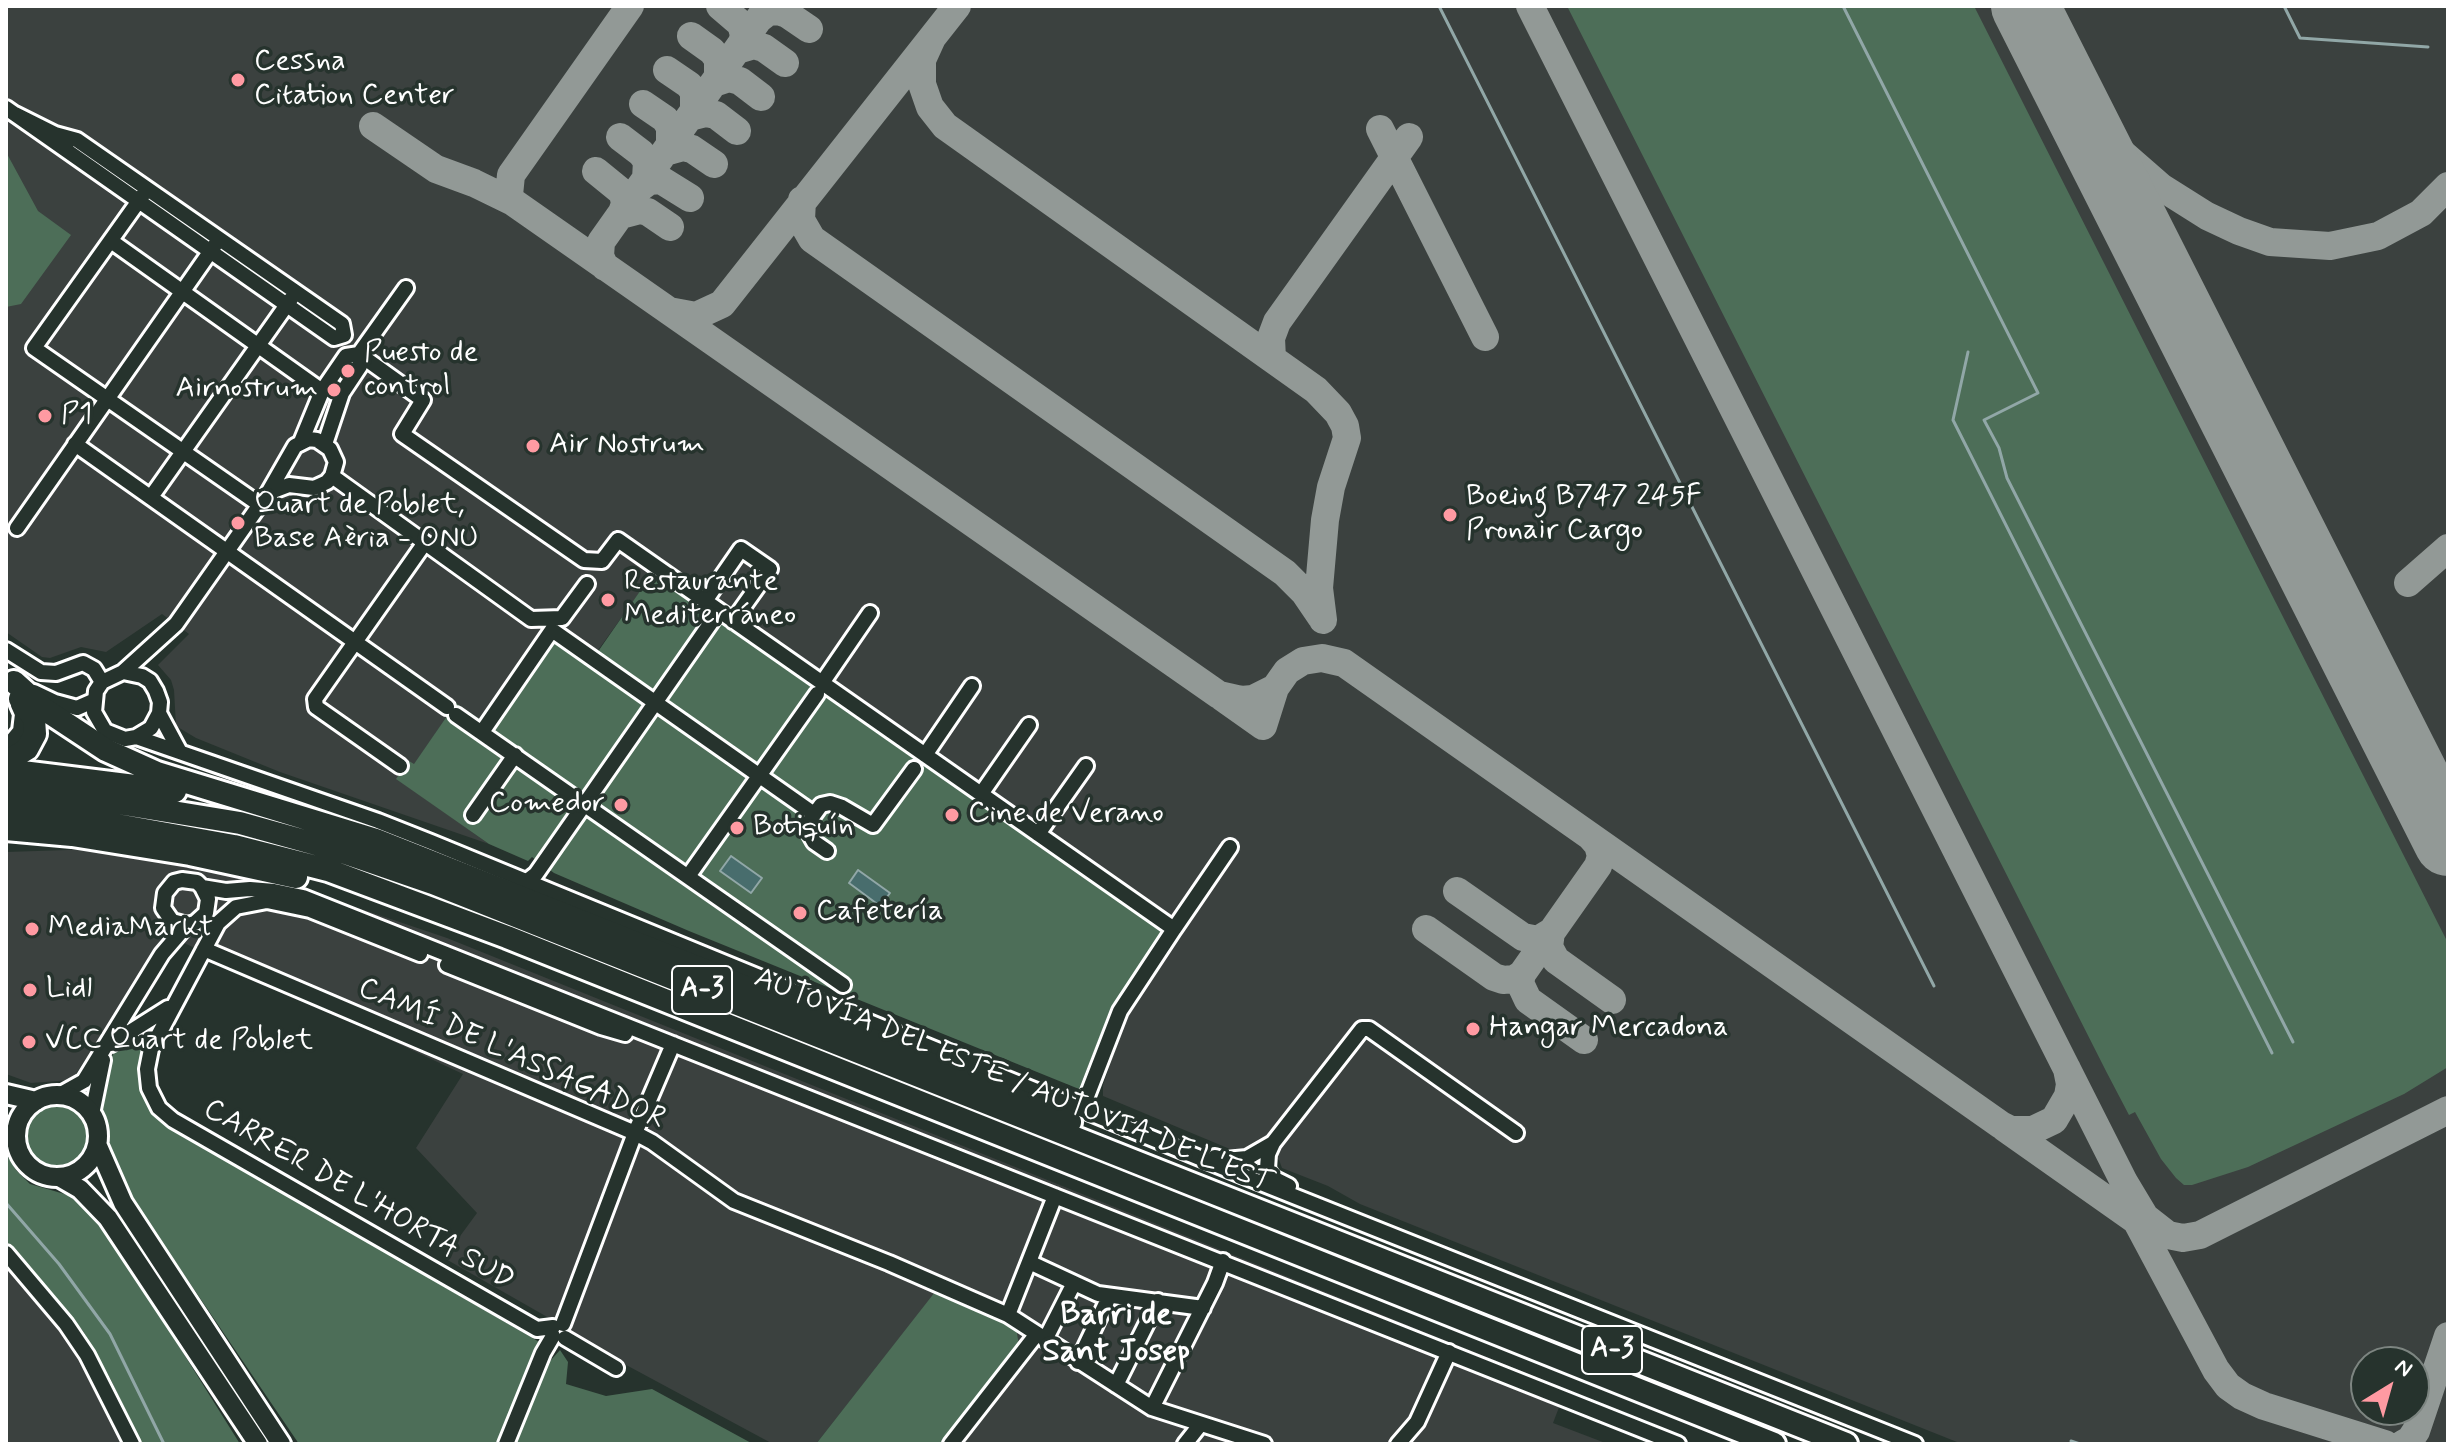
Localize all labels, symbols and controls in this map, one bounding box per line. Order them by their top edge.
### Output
place label: Cessna Citation Center [254,45,455,116]
marker: Cessna Citation Center [229,71,247,89]
place label: Puesto de control [364,336,478,406]
marker: Puesto de control [339,362,357,380]
place label: Airnostrum [176,372,318,408]
marker: Airnostrum [325,381,343,399]
place label: P1 [61,398,92,434]
marker: P1 [36,407,54,425]
place label: Air Nostrum [549,428,705,464]
marker: Air Nostrum [524,437,542,455]
place label: Boeing B747 245F Pronair Cargo [1466,480,1702,550]
place label: Quart de Poblet, Base Aèria - ONU [254,488,479,558]
marker: Boeing B747 245F Pronair Cargo [1441,506,1459,524]
marker: Quart de Poblet, Base Aèria - ONU [229,514,247,532]
place label: Restaurante Mediterráneo [624,565,796,636]
marker: Restaurante Mediterráneo [599,591,617,609]
place label: Comedor [489,787,605,823]
marker: Comedor [612,796,630,814]
place label: Cine de Verano [968,797,1164,833]
marker: Cine de Verano [943,806,961,824]
place label: Botiquín [753,810,854,846]
marker: Botiquín [728,819,746,837]
place label: Cafetería [816,895,943,931]
marker: Cafetería [791,904,809,922]
place label: MediaMarkt [48,911,213,947]
marker: MediaMarkt [23,920,41,938]
street label: AUTOVÍA DEL ESTE / AUTOVIA DE L'EST [748,961,1278,1203]
road number: A-3 [672,966,732,1014]
street label: CAMÍ DE L'ASSAGADOR [352,971,670,1139]
place label: Lidl [46,972,92,1008]
marker: Lidl [21,981,39,999]
place label: Hangar Mercadona [1489,1011,1729,1047]
marker: Hangar Mercadona [1464,1020,1482,1038]
place label: VCC Quart de Poblet [45,1024,313,1060]
marker: VCC Quart de Poblet [20,1033,38,1051]
street label: CARRER DE L'HORTA SUD [196,1092,520,1300]
district label: Barri de Sant Josep [1042,1297,1190,1372]
road number: A-3 [1582,1326,1642,1374]
north arrow [2350,1346,2430,1426]
text: N [2389,1353,2418,1384]

